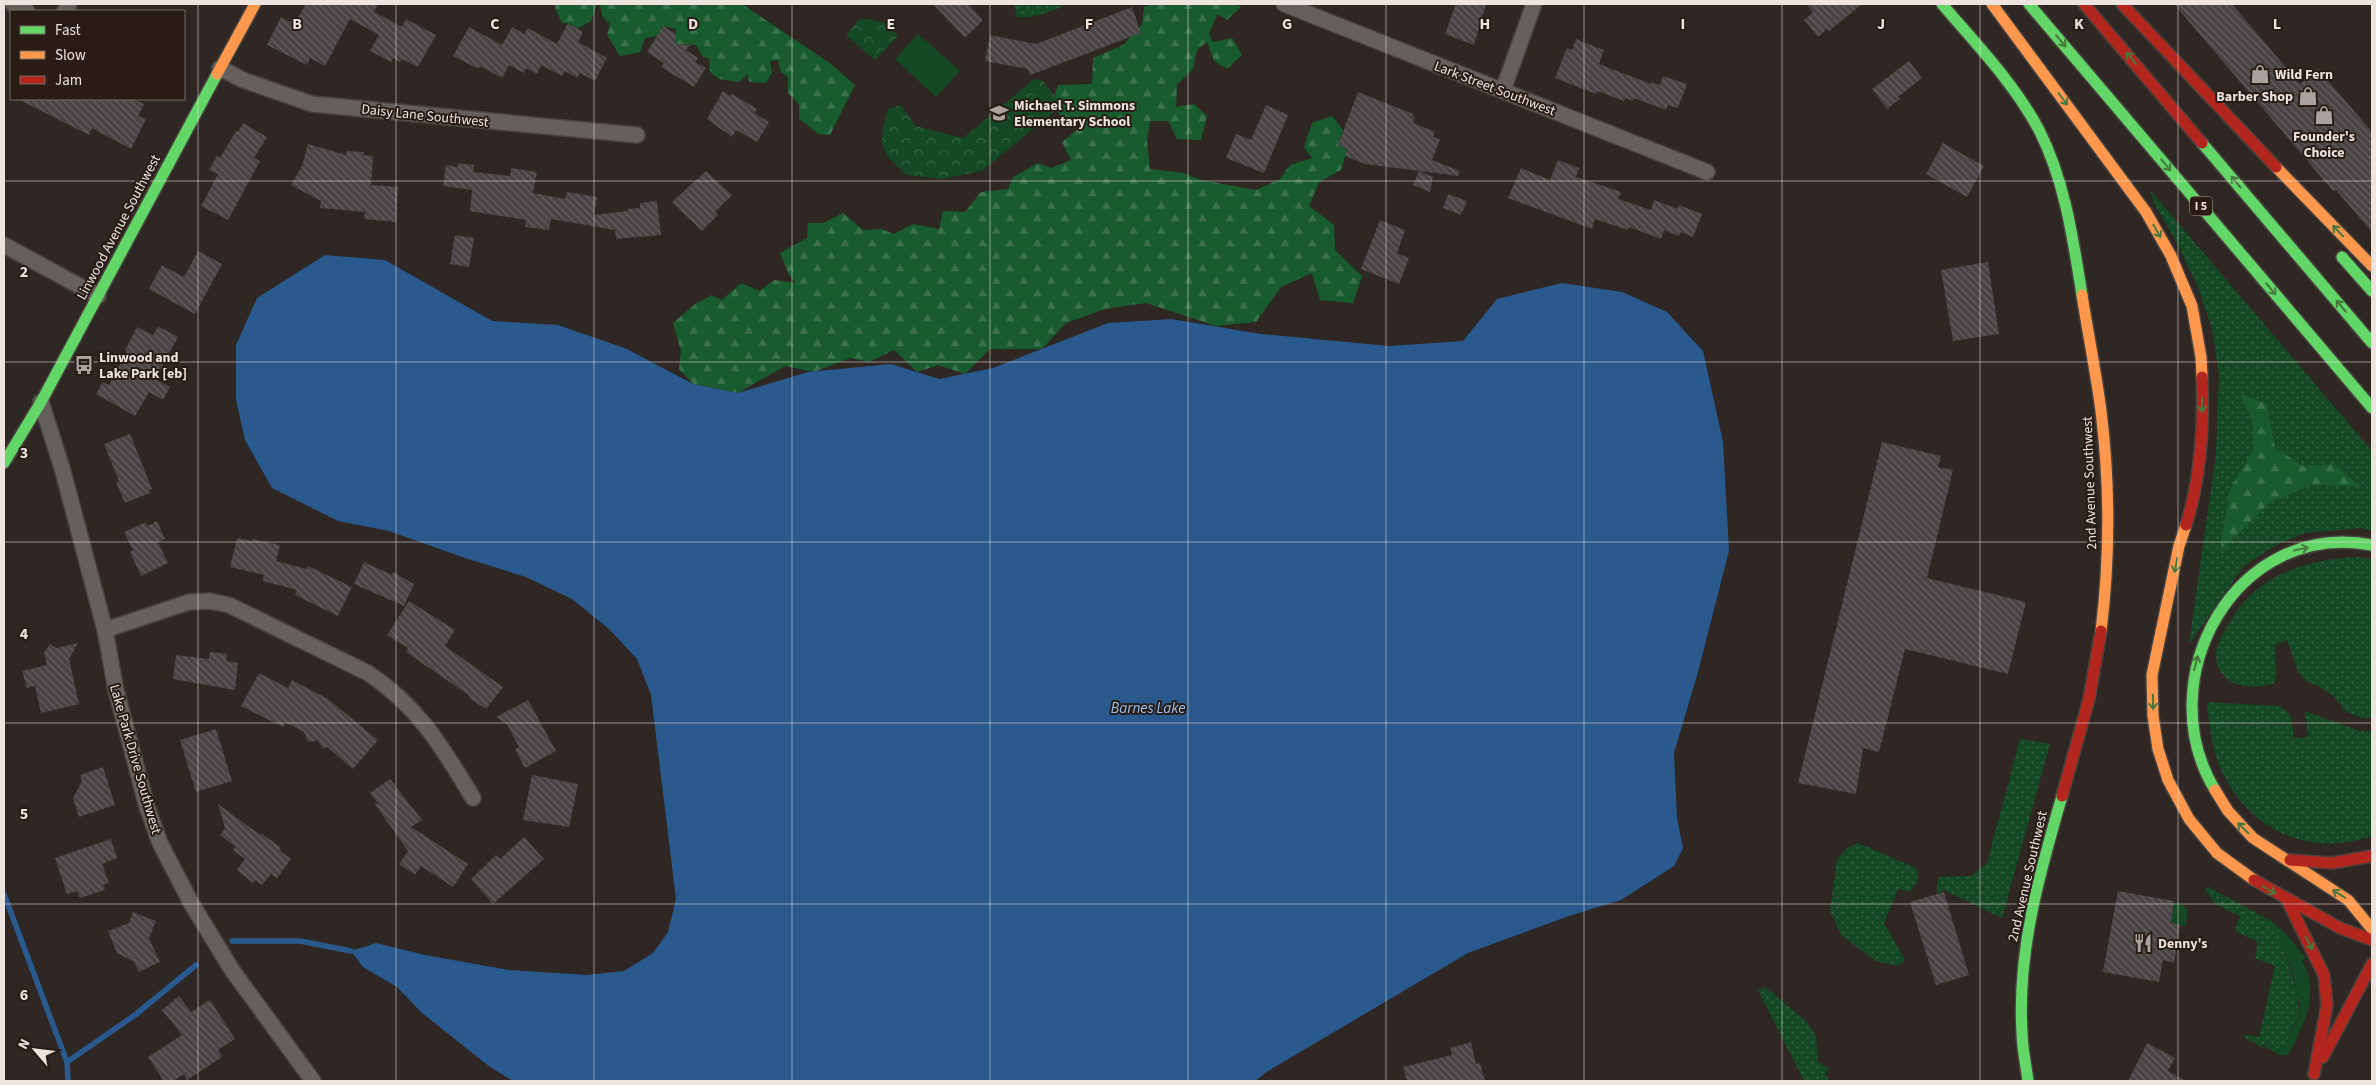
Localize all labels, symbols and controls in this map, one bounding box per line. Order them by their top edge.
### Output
legend [10,10,185,100]
text: B [292,13,302,35]
text: C [490,13,500,35]
text: D [688,13,698,35]
text: E [887,13,895,35]
text: F [1085,13,1093,35]
text: G [1282,13,1292,35]
text: H [1480,13,1490,35]
text: I [1681,13,1685,35]
text: J [1877,13,1885,35]
text: K [2074,13,2084,35]
text: L [2273,13,2281,35]
text: Fast [55,20,81,41]
one-way arrow [2055,34,2066,47]
text: Slow [55,45,86,66]
one-way arrow [2125,52,2136,65]
street label: Lark Street Southwest [1431,57,1559,121]
shop icon: Wild Fern [2249,63,2271,85]
place label: Wild Fern [2275,65,2333,85]
text: Jam [55,70,82,91]
shop icon: Barber Shop [2297,85,2319,107]
place label: Barber Shop [2216,87,2293,107]
one-way arrow [2058,92,2068,106]
place label: Michael T. Simmons Elementary School [1014,96,1135,132]
street label: Daisy Lane Southwest [360,99,490,133]
school or university icon: Michael T. Simmons Elementary School [988,102,1010,124]
shop icon: Founder's Choice [2313,104,2335,126]
place label: Founder's Choice [2293,127,2355,163]
street label: Linwood Avenue Southwest [72,151,166,304]
one-way arrow [2160,158,2172,171]
one-way arrow [2230,176,2241,189]
road number: I 5 [2190,197,2212,216]
one-way arrow [2152,224,2162,239]
one-way arrow [2332,225,2344,237]
text: 2 [20,261,28,283]
one-way arrow [2265,282,2277,295]
one-way arrow [2335,300,2346,313]
place label: Linwood and Lake Park [eb] [99,348,187,384]
bus stop icon: Linwood and Lake Park [eb] [73,354,95,376]
one-way arrow [2197,397,2207,413]
street label: 2nd Avenue Southwest [2078,416,2102,550]
text: 3 [20,442,28,464]
one-way arrow [2293,544,2309,553]
one-way arrow [2170,556,2180,572]
text: 4 [20,623,29,645]
one-way arrow [2192,655,2202,671]
street label: Lake Park Drive Southwest [104,682,166,837]
one-way arrow [2148,693,2157,709]
water label: Barnes Lake [1111,698,1185,719]
text: 5 [20,803,28,825]
street label: 2nd Avenue Southwest [2003,809,2053,943]
one-way arrow [2237,822,2249,834]
one-way arrow [2262,885,2276,895]
one-way arrow [2332,889,2346,899]
restaurant icon: Denny's [2132,932,2154,954]
place label: Denny's [2158,934,2208,954]
one-way arrow [2305,936,2315,950]
text: 6 [20,984,28,1006]
north arrow [10,1025,60,1075]
text: N [13,1036,35,1053]

